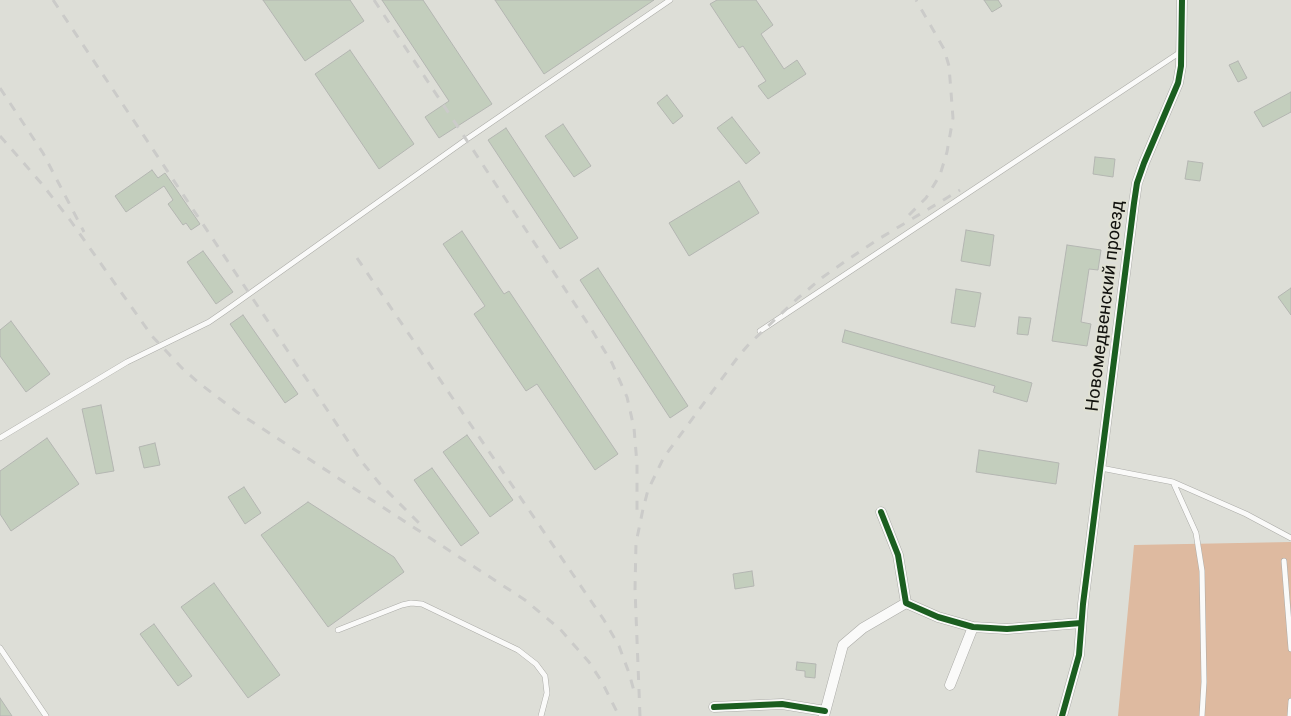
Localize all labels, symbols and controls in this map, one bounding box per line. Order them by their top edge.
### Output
street label: Новомедвенский проезд [1082,199,1130,413]

